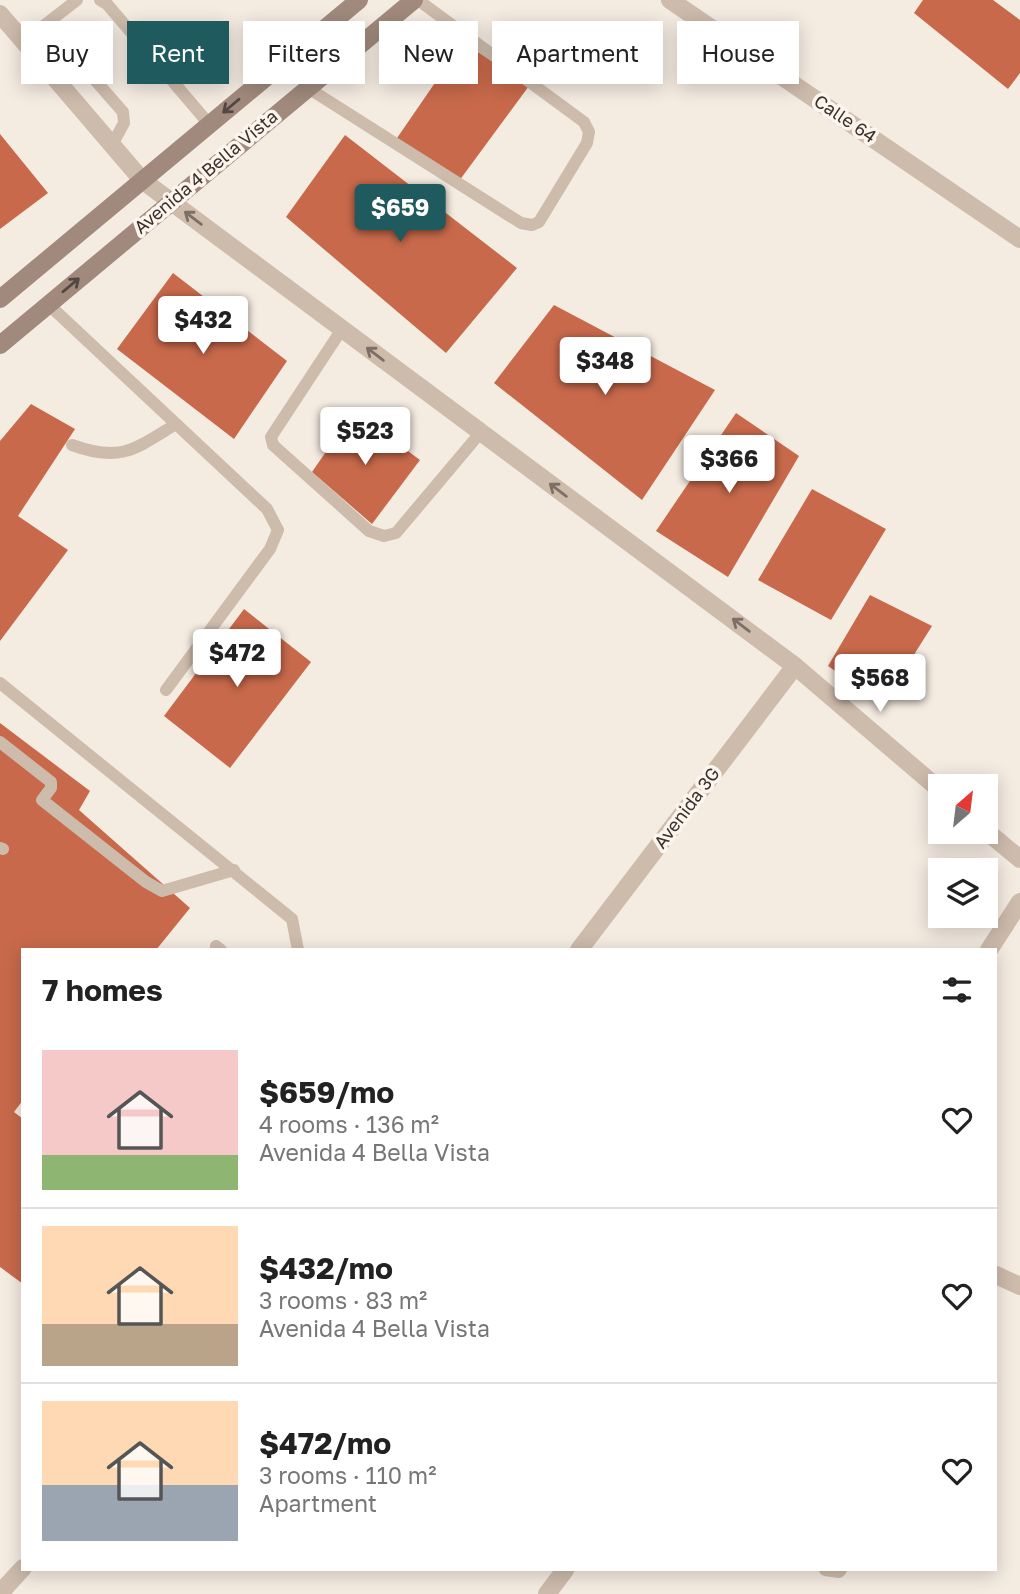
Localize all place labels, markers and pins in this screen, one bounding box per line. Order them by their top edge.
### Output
pin: $659 [359,184,441,244]
pin: $432 [162,296,244,356]
pin: $348 [564,338,646,397]
pin: $523 [324,407,406,467]
pin: $366 [688,435,770,495]
pin: $472 [196,630,278,689]
pin: $568 [839,654,921,714]

